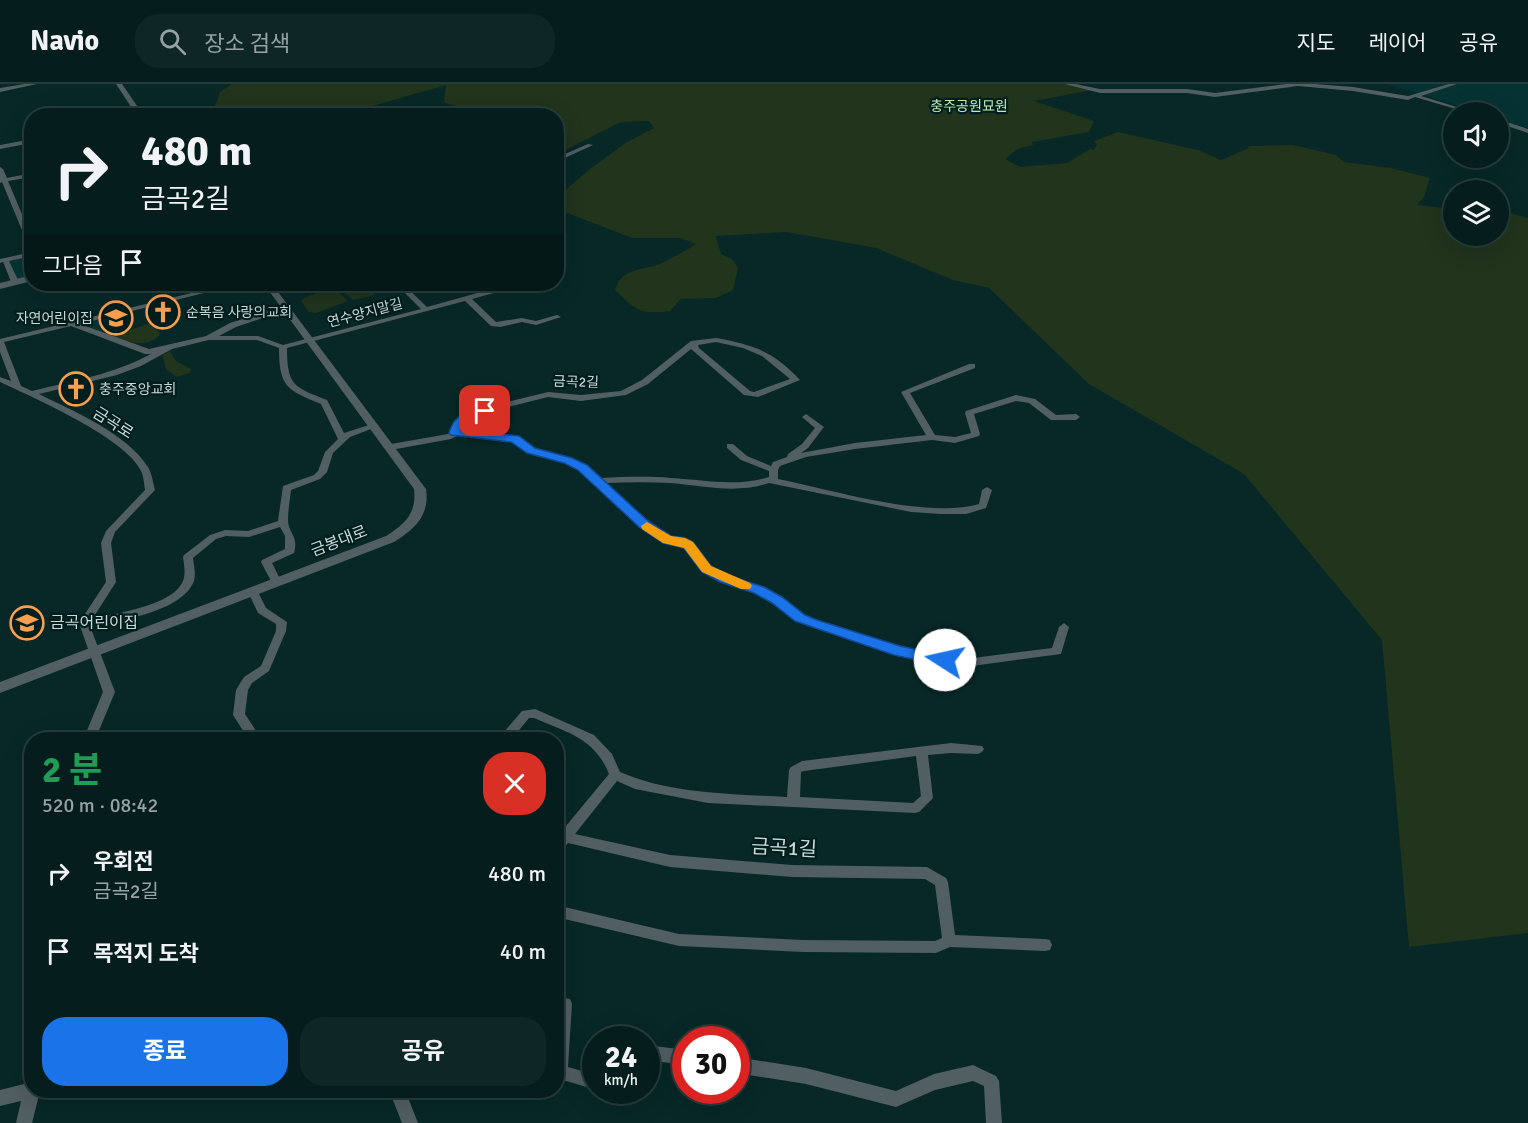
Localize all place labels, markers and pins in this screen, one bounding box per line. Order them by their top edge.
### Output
church icon: 순복음 사랑의교회 [145,294,181,330]
school or university icon: 자연어린이집 [98,300,134,336]
place label: 순복음 사랑의교회 [186,304,292,321]
place label: 자연어린이집 [16,310,93,327]
church icon: 충주중앙교회 [58,371,94,407]
place label: 충주중앙교회 [99,381,176,398]
pin [459,385,510,436]
school or university icon: 금곡어린이집 [9,605,45,641]
place label: 금곡어린이집 [50,613,138,633]

